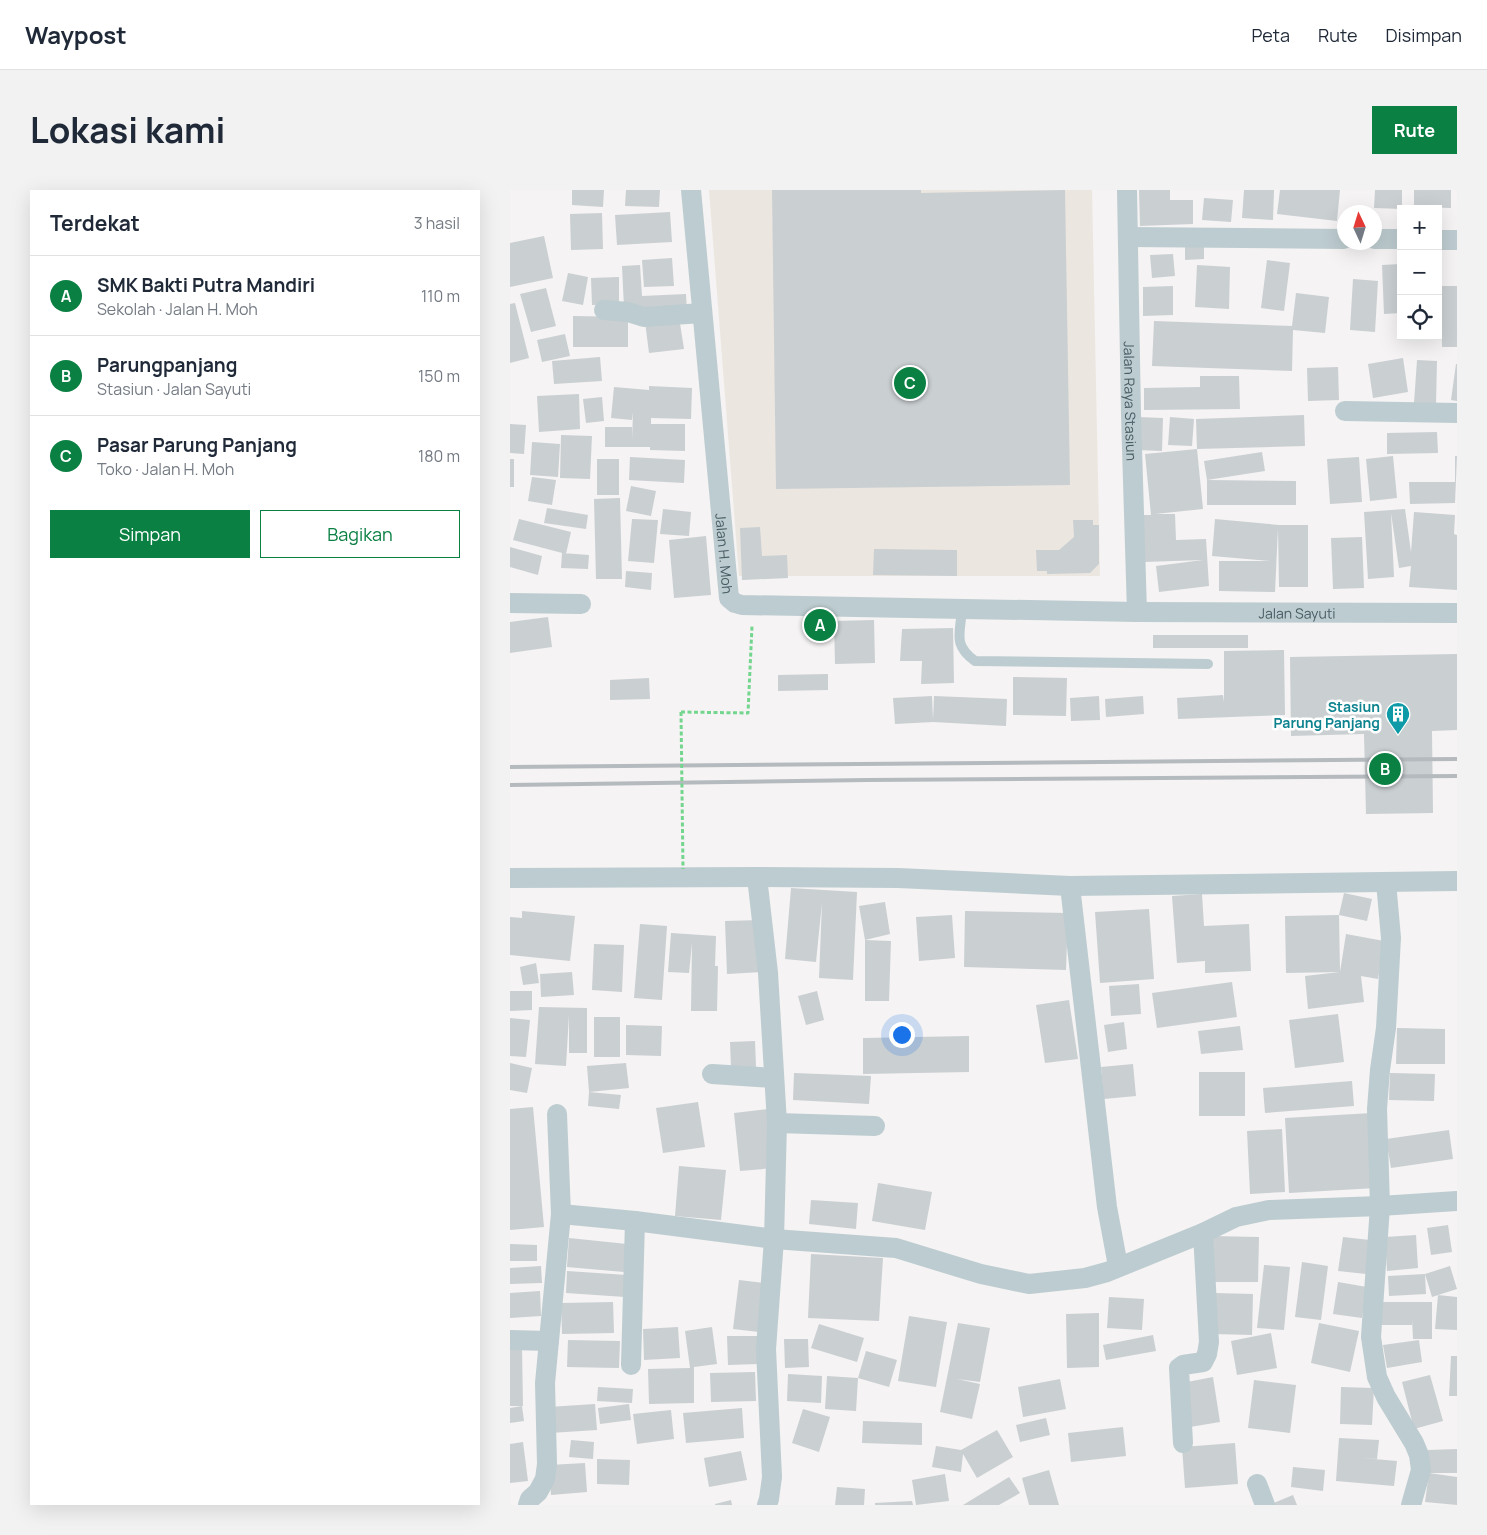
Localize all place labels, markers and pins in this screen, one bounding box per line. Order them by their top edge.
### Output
pin: C [894,364,926,402]
pin: A [804,606,836,644]
place label: Stasiun Parung Panjang [1274,697,1380,732]
building icon: Stasiun Parung Panjang [1385,701,1411,735]
pin: B [1369,750,1401,788]

